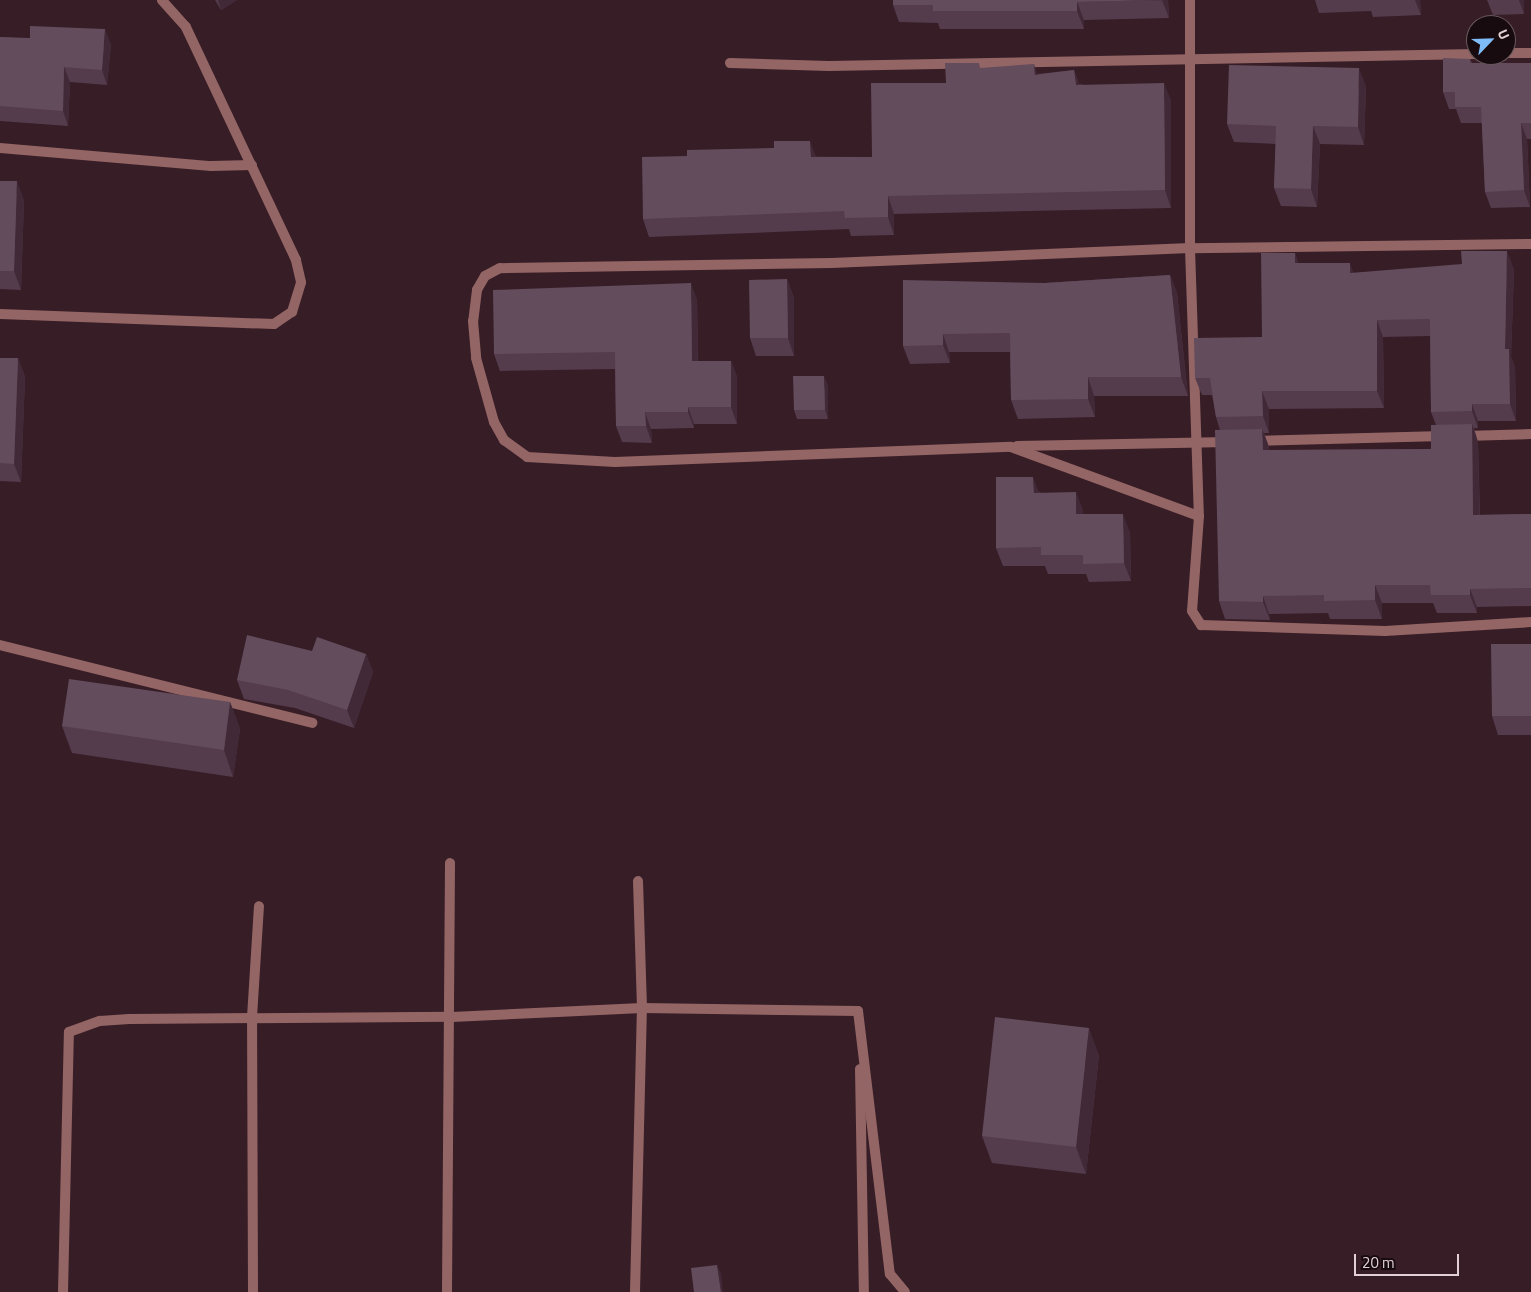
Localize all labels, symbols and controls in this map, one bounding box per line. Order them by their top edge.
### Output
north arrow [1466,15,1516,65]
text: U [1493,26,1516,43]
scale bar [1356,1244,1461,1276]
text: 20 m [1362,1251,1395,1274]

